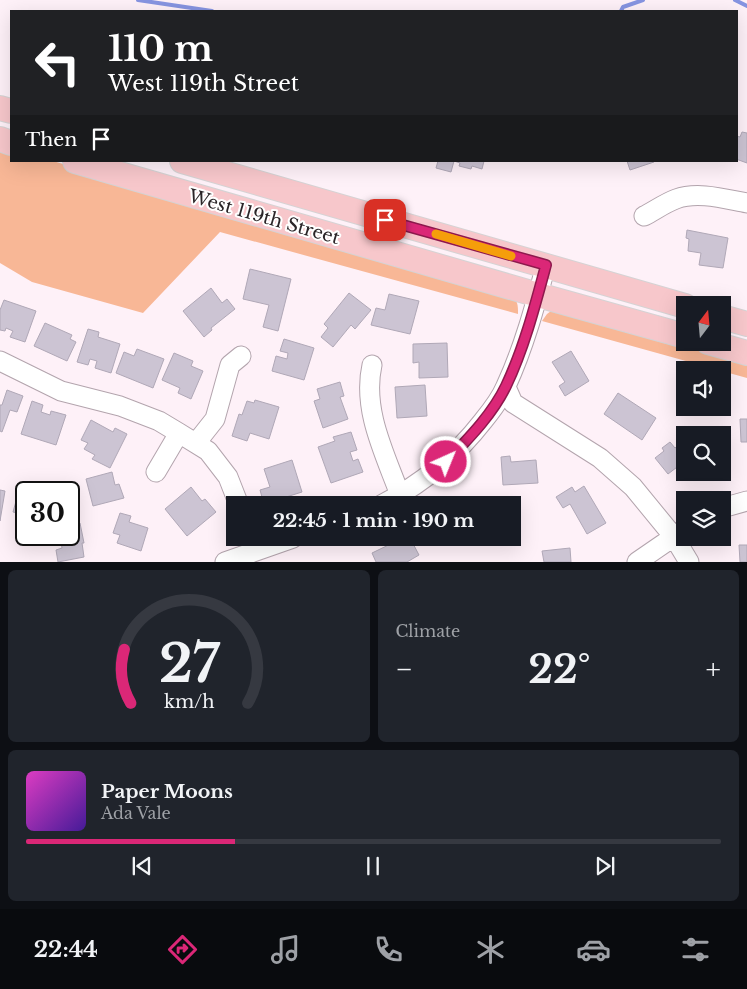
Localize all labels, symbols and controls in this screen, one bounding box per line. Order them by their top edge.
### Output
text: 110 m [108,27,213,70]
icon: left [25,30,90,95]
text: West 119th Street [108,70,299,97]
icon: arrive [87,125,115,153]
text: Then [25,128,77,151]
street label: West 119th Street [185,185,342,249]
pin [364,199,406,241]
icon: arrive [371,206,399,234]
north arrow [676,296,731,351]
map controls [676,296,731,546]
button: sound [676,361,731,416]
button: search [676,426,731,481]
position arrow [419,435,471,487]
speed limit sign: 30 [15,481,80,546]
button: layers [676,491,731,546]
text: 22:45 · 1 min · 190 m [273,509,474,532]
text: Climate [396,621,460,641]
text: 27 [158,632,220,696]
text: 22° [528,646,591,693]
text: − [396,652,413,687]
text: + [706,652,721,687]
text: km/h [163,691,214,713]
text: Paper Moons [101,780,233,803]
text: Ada Vale [101,803,171,823]
icon: previous [128,852,156,880]
icon: pause [359,852,387,880]
icon: next [591,852,619,880]
icon: directions [165,932,200,967]
icon: music [268,932,303,967]
icon: phone [371,932,406,967]
icon: climate [473,932,508,967]
icon: car [576,932,611,967]
icon: filters [678,932,713,967]
text: 22:44 [34,936,98,963]

